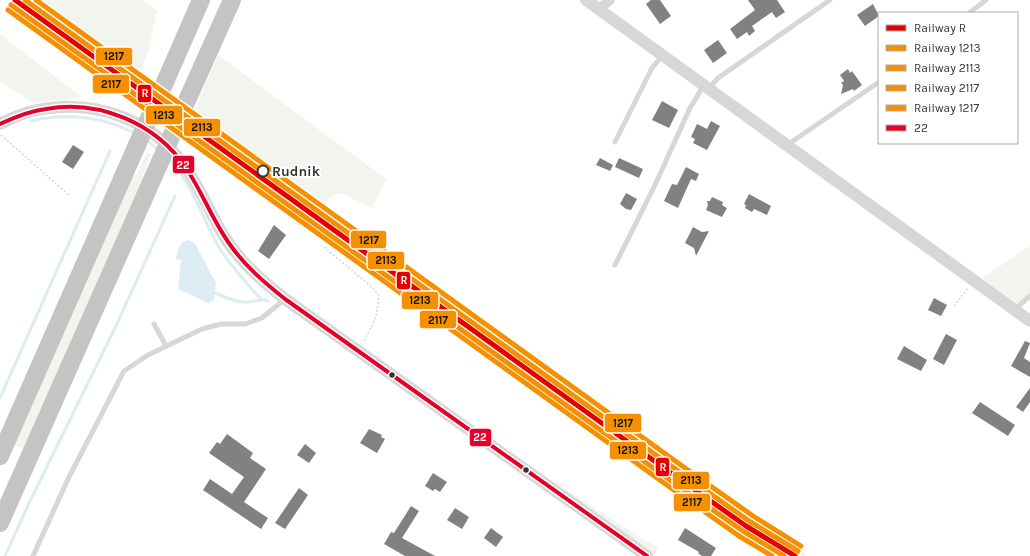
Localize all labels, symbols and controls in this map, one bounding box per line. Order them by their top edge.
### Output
legend [878,12,1018,144]
text: Railway R [914,21,966,35]
text: Railway 1213 [914,41,981,55]
line badge: 1217 [95,47,133,66]
text: 1217 [104,50,125,63]
text: Railway 2113 [914,61,981,75]
line badge: 2117 [92,74,130,94]
text: 2117 [101,78,122,91]
text: Railway 2117 [914,81,980,95]
line badge: R [137,84,152,103]
text: R [141,87,149,100]
text: Railway 1217 [914,101,980,115]
line badge: 1213 [145,105,183,125]
text: 1213 [153,109,175,122]
line badge: 2113 [183,118,221,137]
text: 2113 [191,121,213,134]
text: 22 [914,121,928,135]
line badge: 22 [172,155,195,174]
text: 22 [176,159,190,172]
place label: Rudnik [272,163,321,180]
marker: Rudnik [256,164,270,178]
line badge: 1217 [350,230,387,249]
text: 1217 [359,234,380,247]
line badge: 2113 [367,251,405,270]
text: 2113 [375,254,397,267]
line badge: R [396,271,411,290]
text: R [400,274,408,287]
line badge: 1213 [401,291,439,310]
text: 1213 [409,294,431,307]
line badge: 2117 [419,310,457,329]
text: 2117 [428,314,449,327]
unlabelled marker [387,370,397,380]
line badge: 1217 [604,413,642,433]
text: 1217 [613,417,634,430]
line badge: 22 [469,428,492,447]
text: 22 [473,431,487,444]
line badge: 1213 [609,441,647,460]
text: 1213 [617,444,639,457]
line badge: R [655,457,670,477]
text: R [659,461,667,474]
unlabelled marker [521,465,531,475]
line badge: 2113 [672,471,710,490]
text: 2113 [680,474,702,487]
line badge: 2117 [673,493,711,512]
text: 2117 [682,496,703,509]

